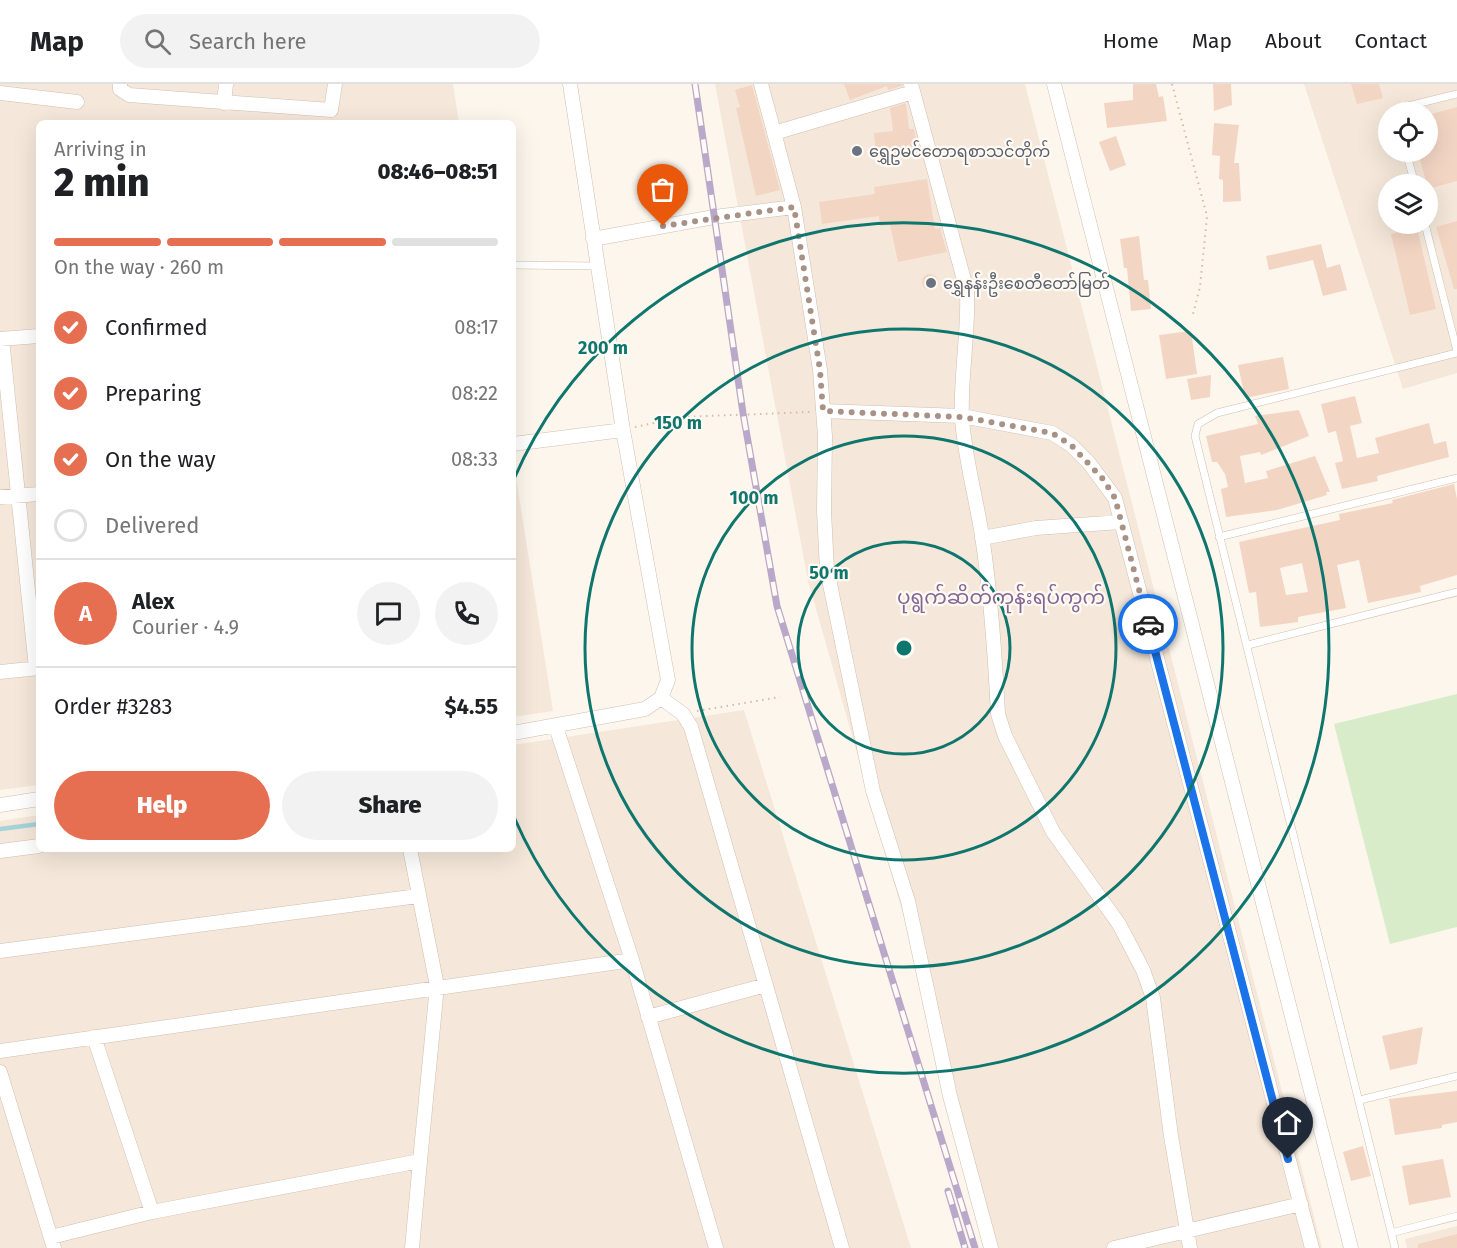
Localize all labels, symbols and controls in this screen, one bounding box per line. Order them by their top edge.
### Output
search box [120,14,540,68]
text: Map [30,25,84,58]
icon: search [141,25,174,58]
text: Search here [189,28,307,55]
text: Home [1103,28,1159,54]
text: Map [1192,28,1232,54]
text: About [1265,28,1322,54]
text: Contact [1355,28,1427,54]
map controls [1378,102,1438,234]
button: locate [1378,102,1438,162]
text: Arriving in [54,137,147,161]
place label: ရွှေဥမင်တောရစာသင်တိုက် [869,140,1050,166]
marker: ရွှေဥမင်တောရစာသင်တိုက် [850,144,864,158]
text: 08:46–08:51 [377,158,498,185]
text: 2 min [54,160,150,206]
pin [637,164,688,226]
icon: bag [646,173,679,206]
button: layers [1378,174,1438,234]
text: On the way · 260 m [54,255,224,279]
place label: ရွှေနန်းဦးစေတီတော်မြတ် [943,272,1110,297]
marker: ရွှေနန်းဦးစေတီတော်မြတ် [924,276,938,290]
icon: check [54,311,87,344]
text: Confirmed [105,314,208,341]
text: 08:17 [454,315,498,339]
text: 200 m [578,337,628,359]
icon: check [54,377,87,410]
text: Preparing [105,380,201,407]
text: 08:22 [451,381,498,405]
text: 150 m [654,412,702,434]
icon: check [54,443,87,476]
text: On the way [105,446,216,473]
text: 08:33 [451,447,498,471]
text: 100 m [730,487,778,509]
text: Delivered [105,512,200,539]
text: 50 m [809,562,849,584]
button: chat [357,582,420,645]
button: phone [435,582,498,645]
district label: ပုရွက်ဆိတ်ကုန်းရပ်ကွက် [897,583,1105,614]
text: Alex [132,588,175,615]
courier [1118,594,1178,654]
text: A [79,600,92,627]
icon: car [1132,608,1165,641]
text: Courier · 4.9 [132,615,239,639]
centre of rings [894,638,914,658]
text: Order #3283 [54,693,173,720]
text: $4.55 [445,693,498,720]
button: Help [54,771,270,840]
button: Share [282,771,498,840]
pin [1262,1097,1313,1159]
icon: home [1271,1106,1304,1139]

